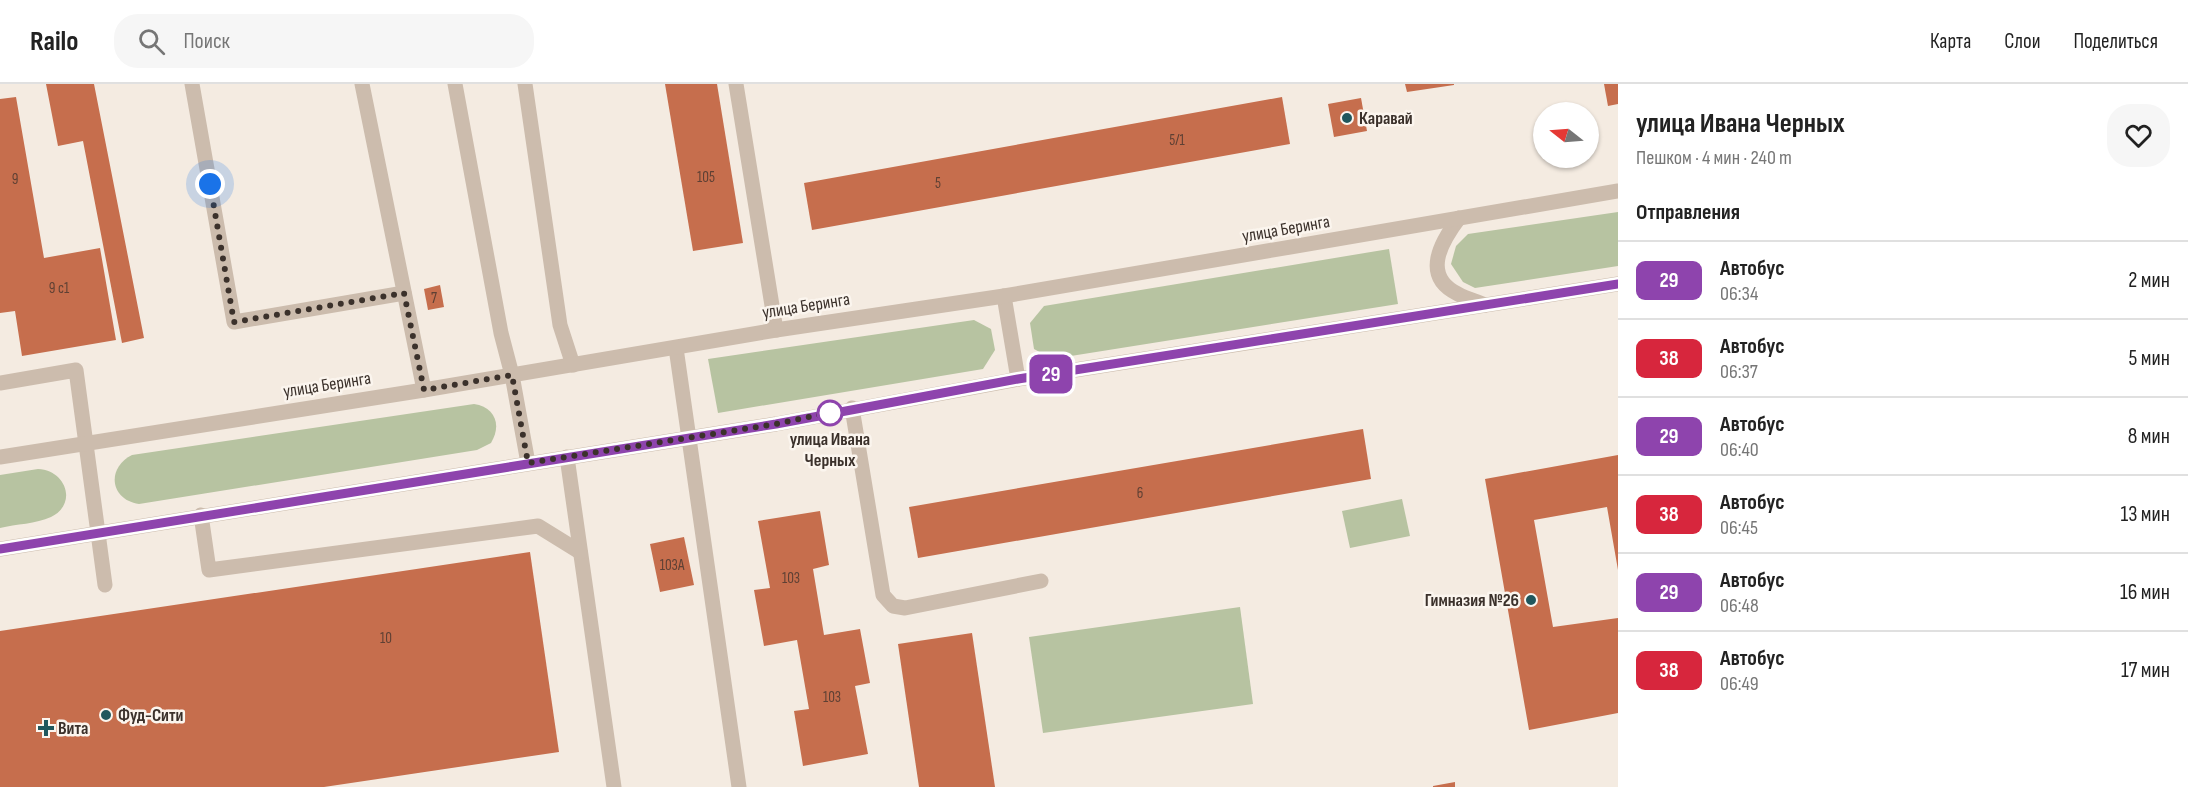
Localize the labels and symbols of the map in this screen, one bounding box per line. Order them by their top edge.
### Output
north arrow [1533,102,1599,168]
place label: Каравай [1359,108,1413,129]
marker: Каравай [1340,111,1354,125]
house number: 5/1 [1169,131,1186,150]
house number: 105 [697,168,715,187]
your location [195,169,225,199]
house number: 9 [12,170,18,189]
house number: 5 [935,174,941,193]
street label: улица Беринга [1241,211,1331,247]
house number: 9 с1 [49,279,70,298]
house number: 7 [431,289,437,308]
street label: улица Беринга [761,289,851,323]
line badge: 29 [1024,354,1078,394]
street label: улица Беринга [282,368,372,402]
marker: улица Ивана Черных [817,400,843,426]
place label: улица Ивана Черных [790,429,870,471]
house number: 6 [1137,484,1143,503]
house number: 103А [660,556,685,575]
house number: 103 [782,569,800,588]
place label: Гимназия №26 [1425,590,1519,611]
marker: Гимназия №26 [1524,593,1538,607]
house number: 10 [380,629,392,648]
house number: 103 [823,688,841,707]
place label: Фуд-Сити [118,705,184,726]
marker: Фуд-Сити [99,708,113,722]
place label: Вита [58,718,88,739]
marker: Вита [39,721,53,735]

